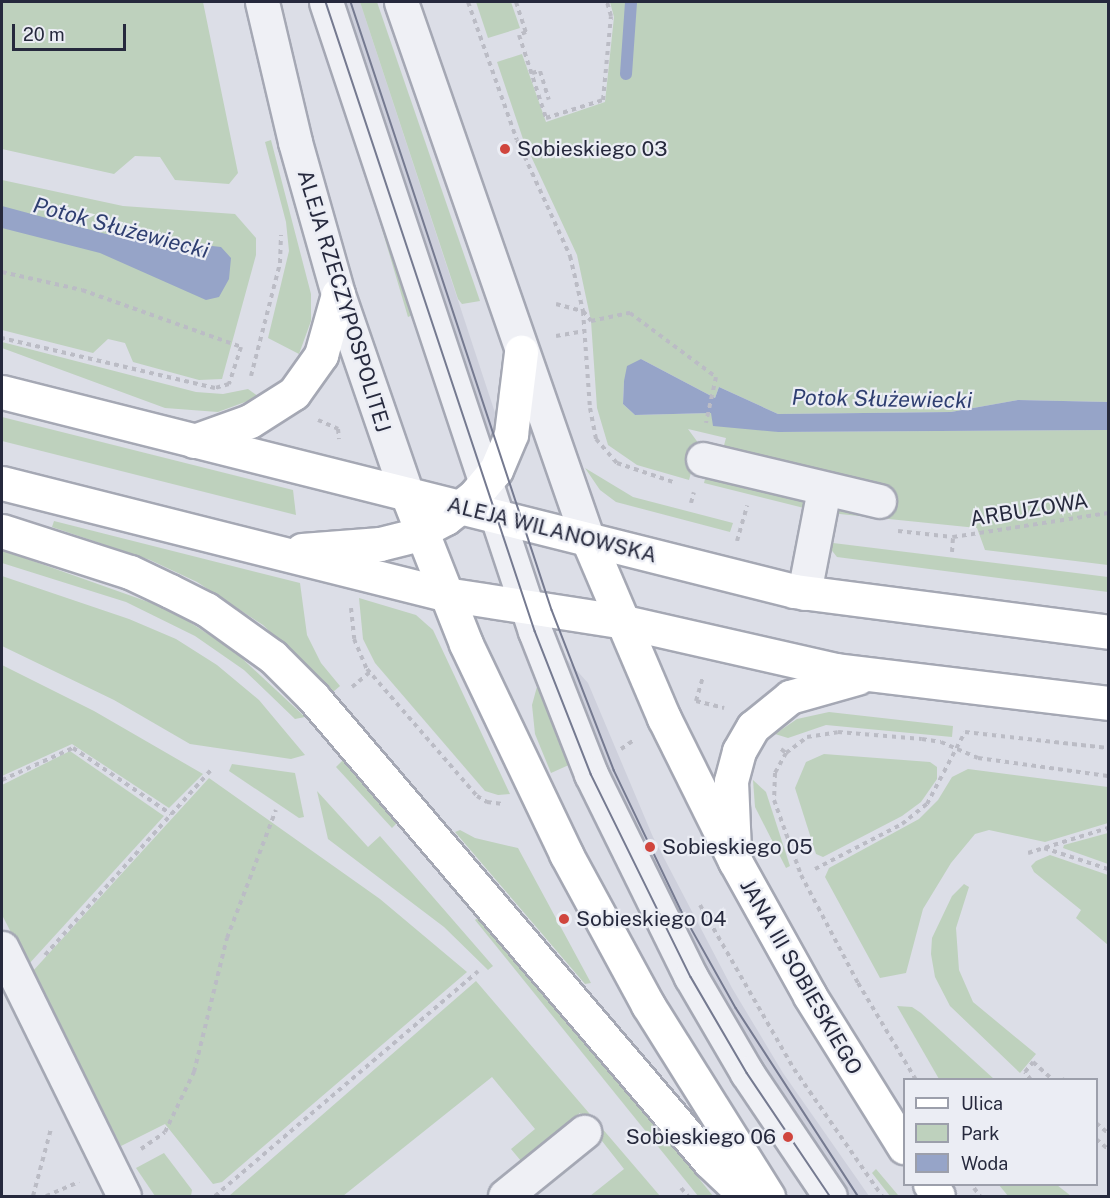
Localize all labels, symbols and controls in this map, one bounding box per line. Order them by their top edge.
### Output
scale bar [15,12,129,50]
text: 20 m [23,24,65,45]
place label: Sobieskiego 03 [517,136,668,162]
marker: Sobieskiego 03 [498,142,512,156]
street label: ALEJA RZECZYPOSPOLITEJ [292,167,396,435]
water label: Potok Służewiecki [30,192,212,264]
water label: Potok Służewiecki [791,384,973,414]
street label: ARBUZOWA [968,488,1090,532]
street label: ALEJA WILANOWSKA [444,492,660,568]
place label: Sobieskiego 05 [662,834,813,860]
marker: Sobieskiego 05 [643,840,657,854]
street label: JANA III SOBIESKIEGO [735,875,867,1079]
place label: Sobieskiego 04 [576,906,727,932]
marker: Sobieskiego 04 [557,912,571,926]
legend [903,1078,1098,1186]
text: Ulica [961,1093,1003,1114]
text: Park [961,1123,999,1144]
place label: Sobieskiego 06 [626,1124,776,1150]
marker: Sobieskiego 06 [781,1130,795,1144]
text: Woda [961,1153,1008,1174]

